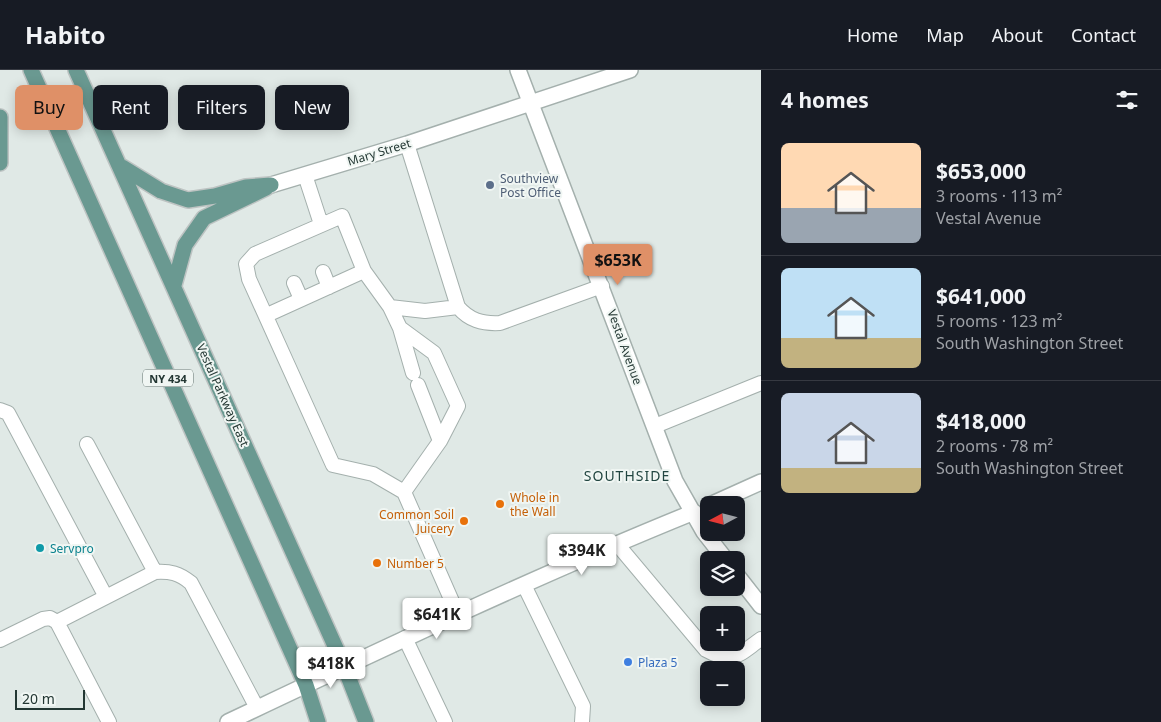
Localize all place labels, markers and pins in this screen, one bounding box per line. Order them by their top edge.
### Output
place label: Southview Post Office [500,170,561,201]
marker: Southview Post Office [484,179,496,191]
pin: $653K [583,244,653,286]
place label: Whole in the Wall [510,489,559,520]
marker: Whole in the Wall [494,498,506,510]
place label: Common Soil Juicery [379,506,455,537]
marker: Common Soil Juicery [458,515,470,527]
pin: $394K [547,534,617,576]
place label: Servpro [50,540,94,557]
marker: Servpro [34,542,46,554]
place label: Number 5 [387,555,444,572]
marker: Number 5 [371,557,383,569]
pin: $641K [402,598,472,640]
pin: $418K [296,646,366,689]
place label: Plaza 5 [638,654,678,671]
marker: Plaza 5 [622,656,634,668]

